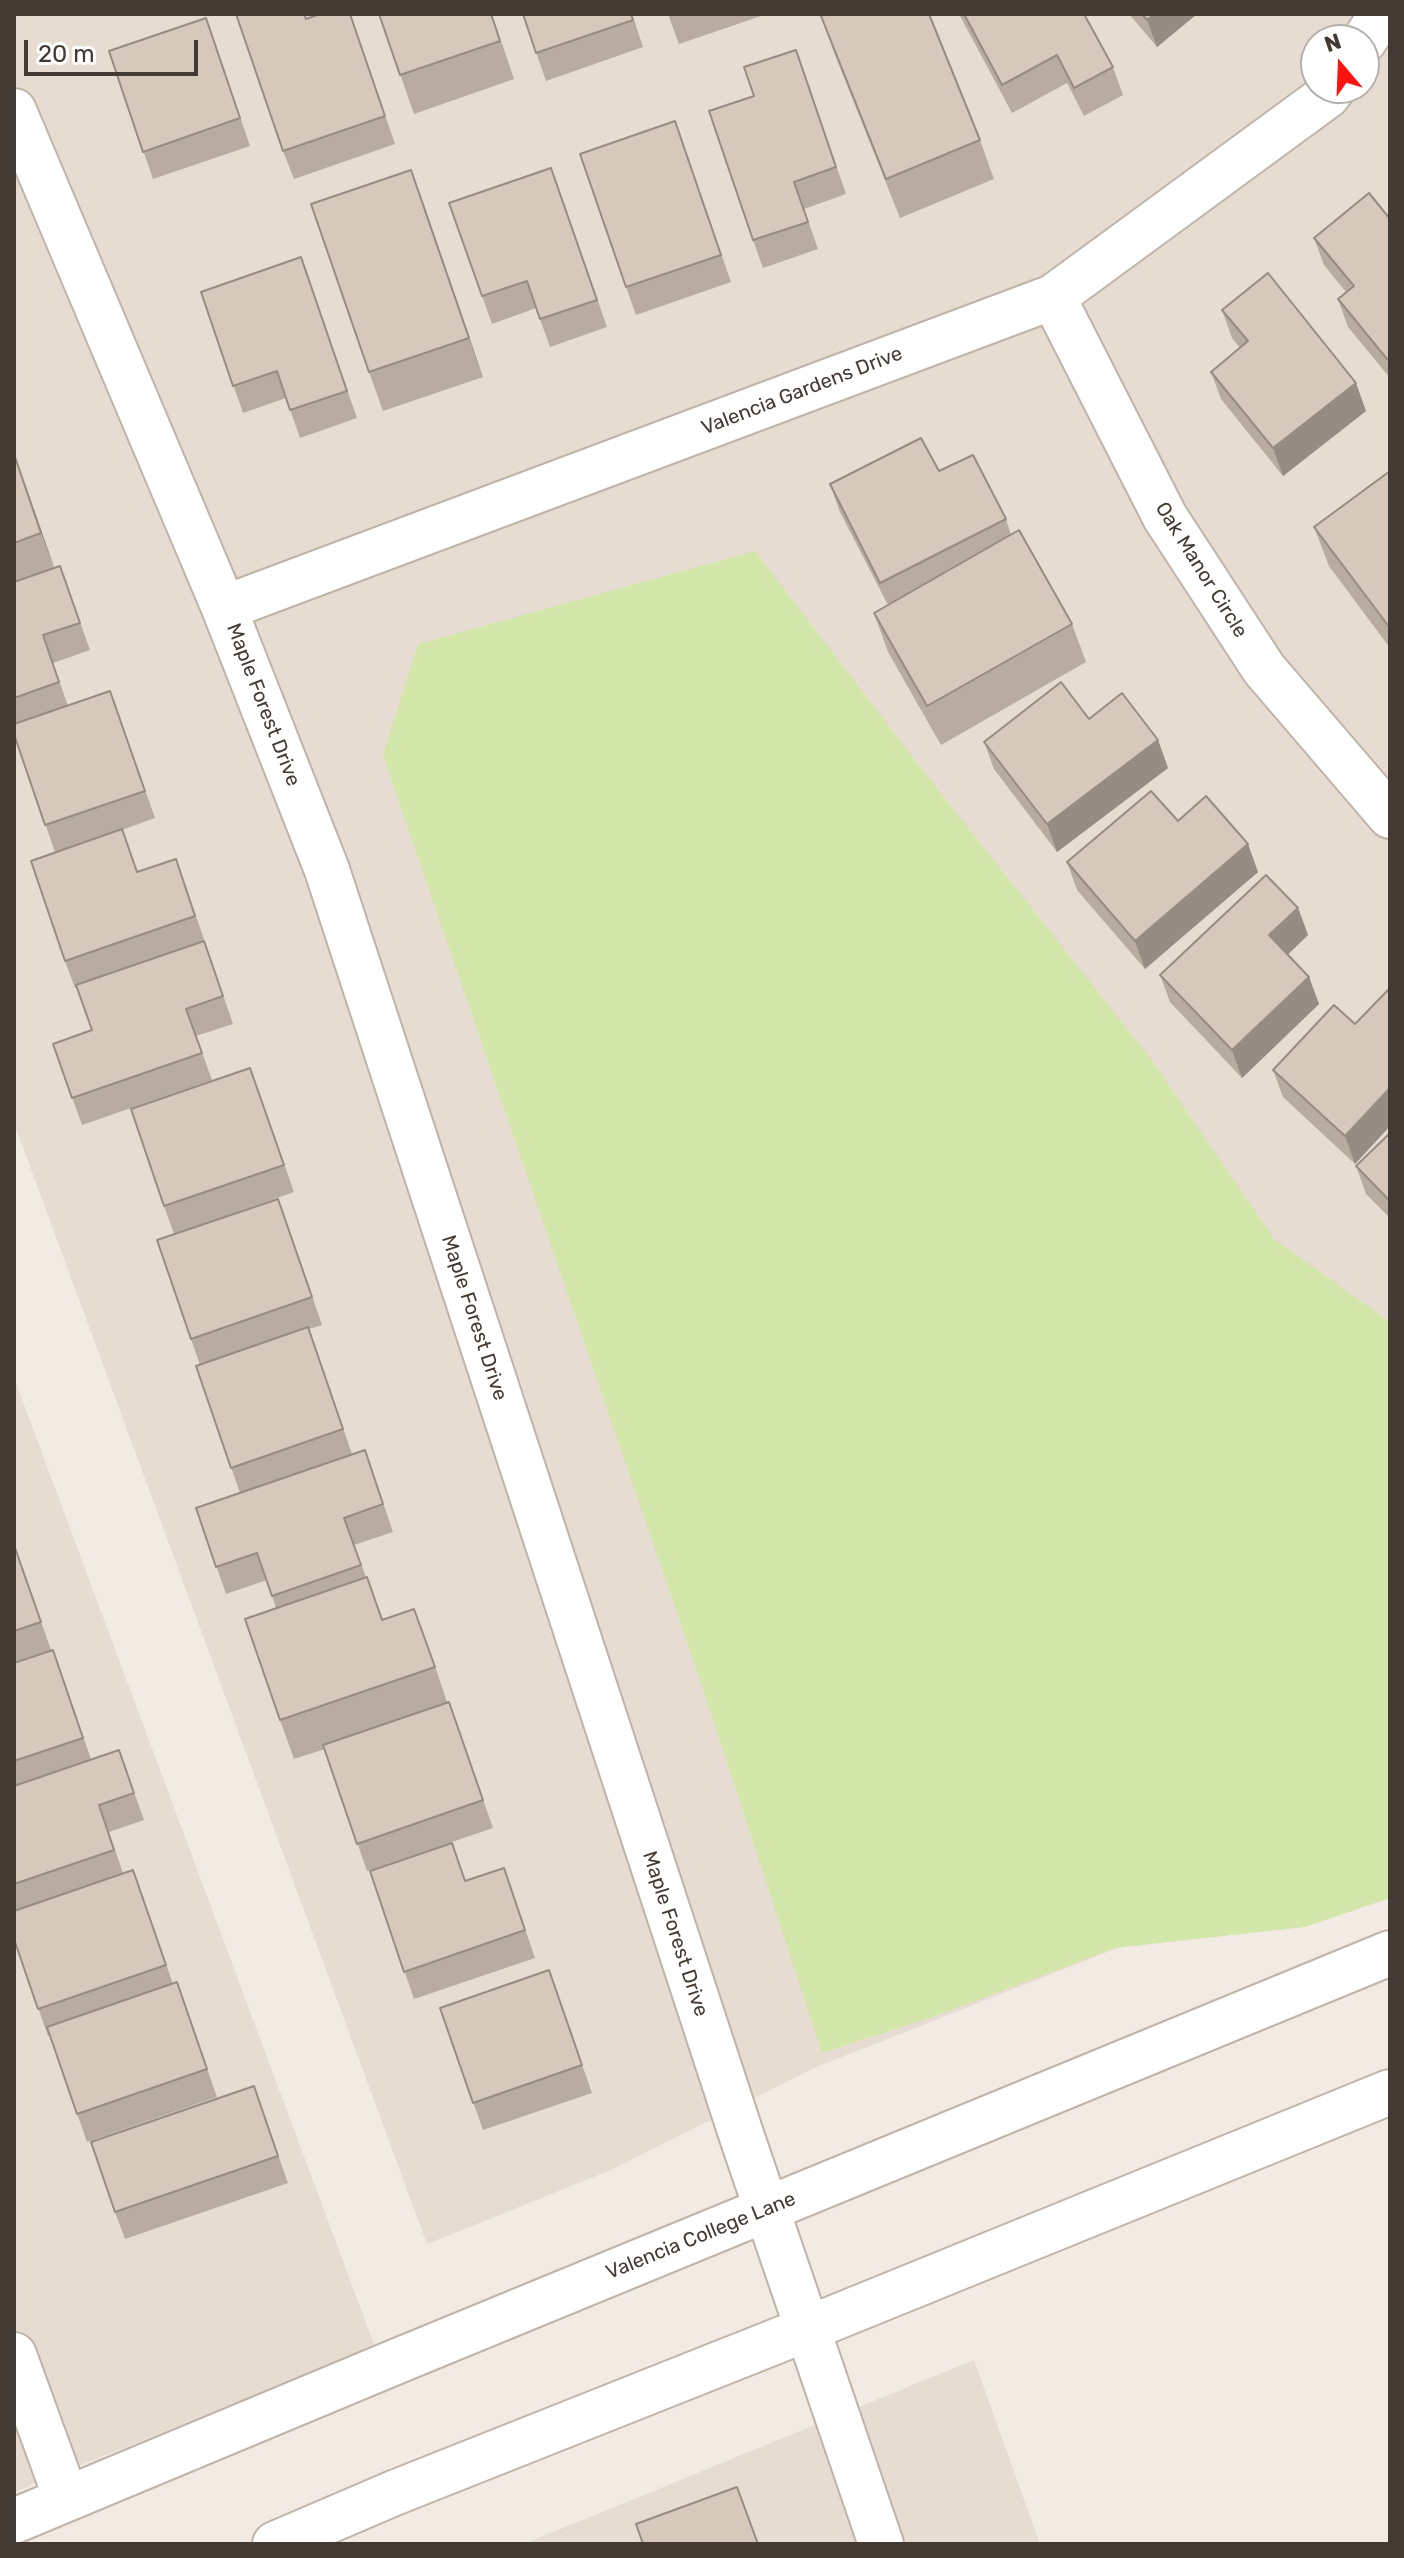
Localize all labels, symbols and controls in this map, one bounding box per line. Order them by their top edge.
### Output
scale bar [28,24,202,74]
north arrow [1300,24,1380,104]
text: N [1321,27,1345,58]
text: 20 m [38,40,95,68]
street label: Valencia Gardens Drive [698,342,906,440]
street label: Oak Manor Circle [1150,498,1252,642]
street label: Maple Forest Drive [221,620,305,790]
street label: Maple Forest Drive [436,1232,512,1404]
street label: Maple Forest Drive [637,1848,713,2020]
street label: Valencia College Lane [603,2187,799,2285]

